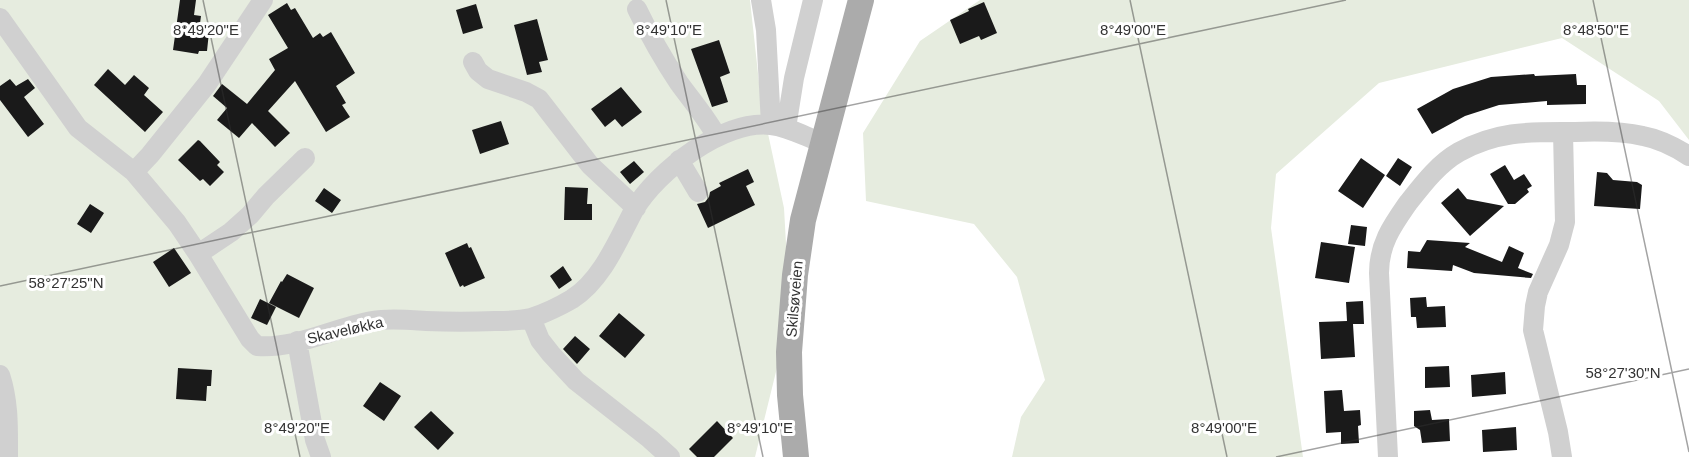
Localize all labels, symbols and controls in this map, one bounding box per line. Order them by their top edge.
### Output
text: 8°49'20"E [173,21,239,38]
text: 8°49'10"E [636,21,702,38]
text: 8°49'00"E [1100,21,1166,38]
text: 8°48'50"E [1563,21,1629,38]
street label: Skilsøveien [782,260,806,338]
text: 58°27'25"N [28,274,104,291]
street label: Skaveløkka [305,313,385,347]
text: 58°27'30"N [1585,364,1661,381]
text: 8°49'20"E [264,419,330,436]
text: 8°49'10"E [727,419,793,436]
text: 8°49'00"E [1191,419,1257,436]

